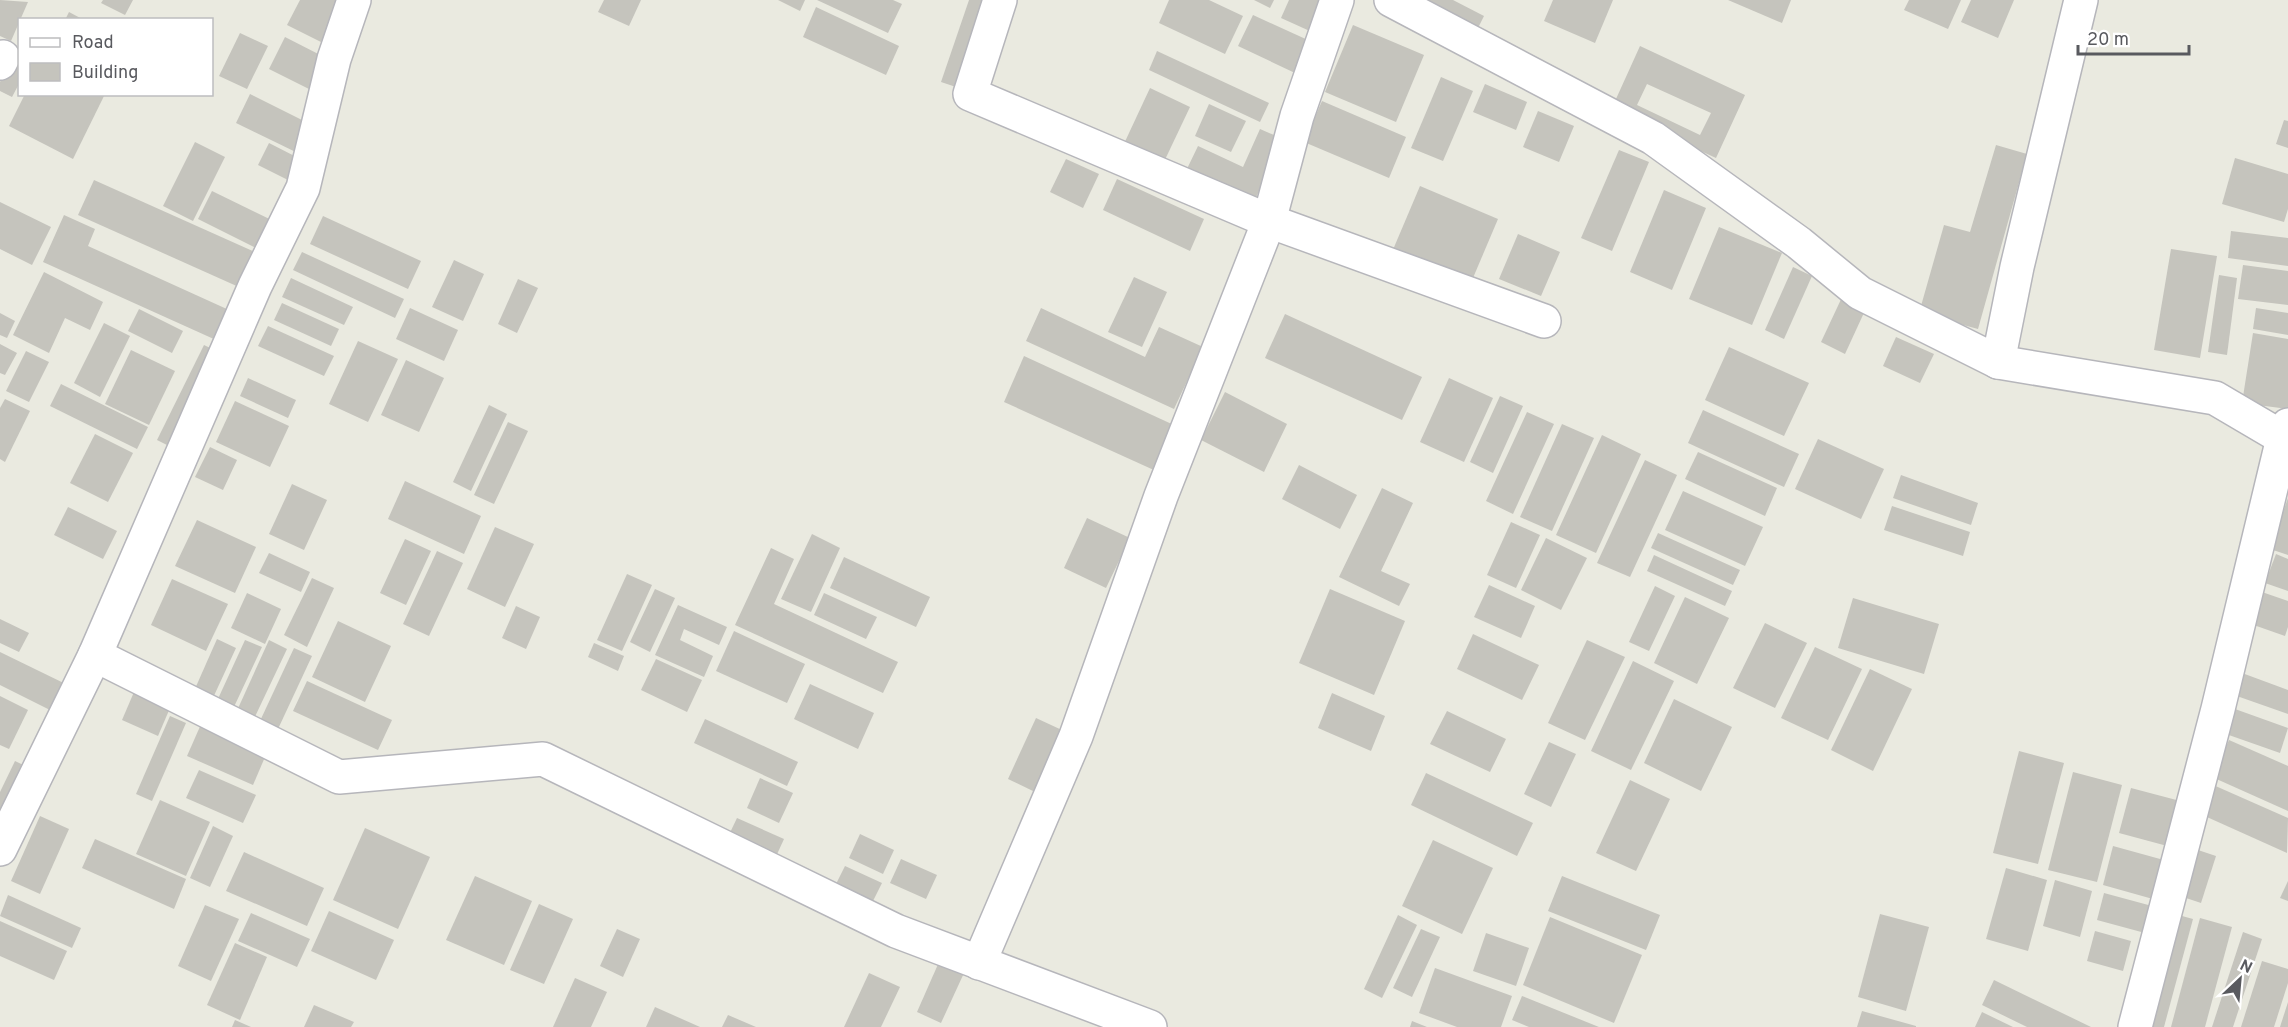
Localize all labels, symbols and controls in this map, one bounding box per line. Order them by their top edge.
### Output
legend [18,18,213,96]
scale bar [2078,18,2189,56]
text: 20 m [2087,29,2129,52]
text: Road [72,32,114,55]
text: Building [72,62,138,85]
north arrow [2210,949,2270,1009]
text: N [2236,956,2255,979]

